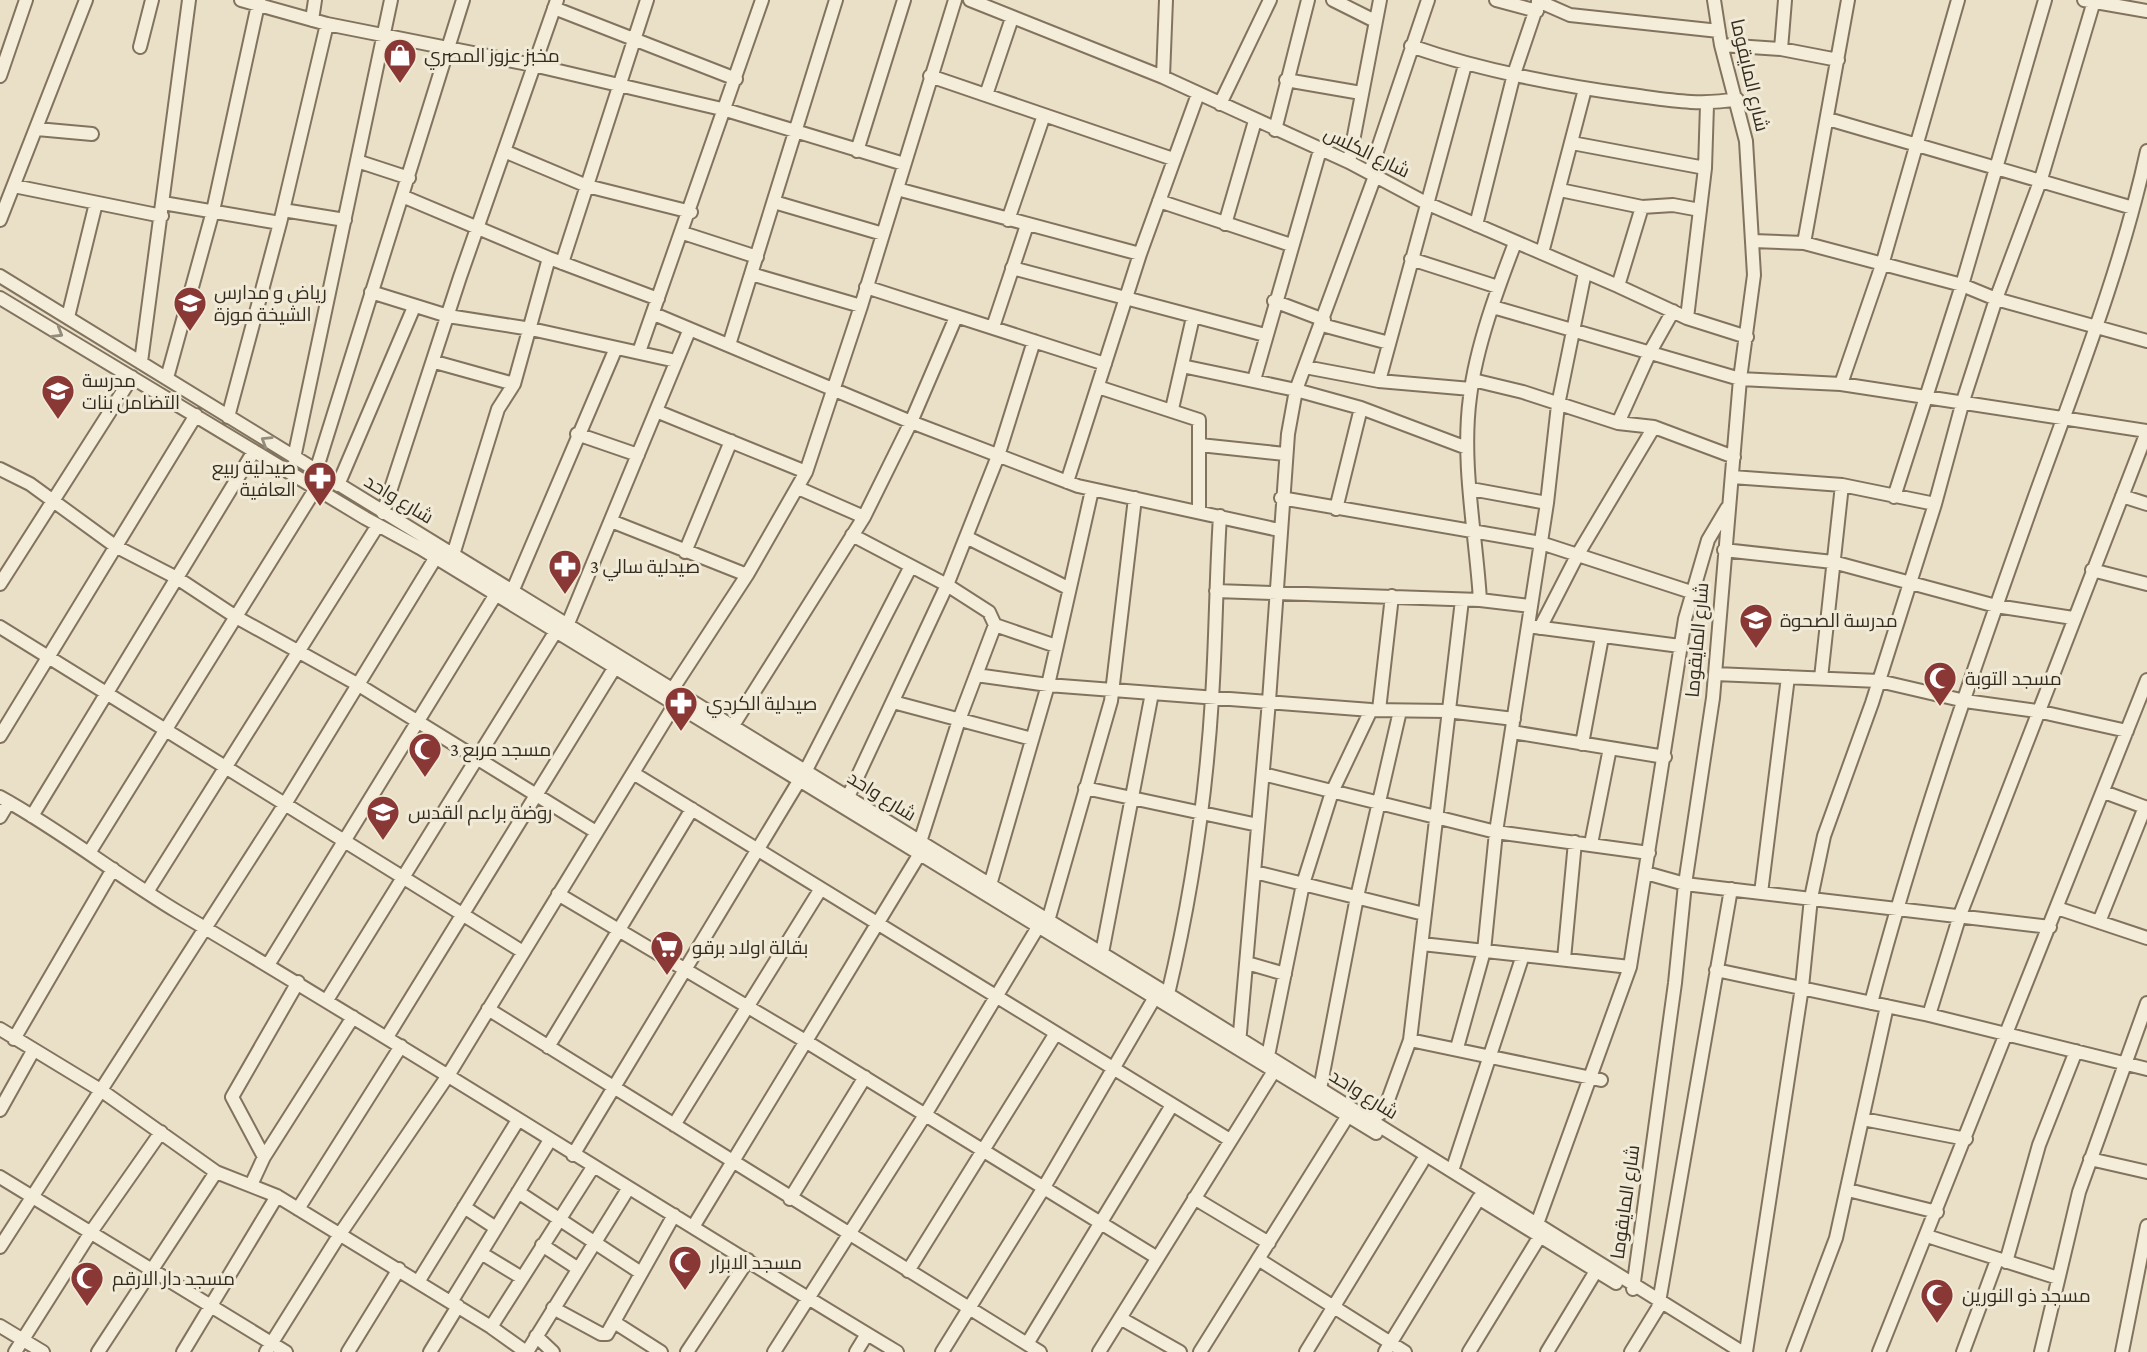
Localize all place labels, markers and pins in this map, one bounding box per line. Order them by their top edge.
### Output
shop icon: مخبز عزوز المصري [381,36,419,85]
place label: مخبز عزوز المصري [424,45,560,70]
place label: رياض و مدارس الشيخة موزة [214,282,327,326]
school or university icon: رياض و مدارس الشيخة موزة [171,284,209,333]
place label: مدرسة التضامن بنات [82,370,180,414]
school or university icon: مدرسة التضامن بنات [39,372,77,421]
place label: صيدلية ربيع العافية [212,457,296,500]
pharmacy icon: صيدلية ربيع العافية [301,459,339,508]
pharmacy icon: صيدلية سالي 3 [546,547,584,596]
place label: صيدلية سالي 3 [590,556,700,581]
school or university icon: مدرسة الصحوة [1737,601,1775,650]
place label: مدرسة الصحوة [1780,610,1898,632]
mosque icon: مسجد التوبة [1921,659,1959,708]
place label: مسجد التوبة [1965,668,2062,690]
pharmacy icon: صيدلية الكردي [662,684,700,733]
place label: صيدلية الكردي [706,693,817,718]
mosque icon: مسجد مربع 3 [406,730,444,779]
place label: مسجد مربع 3 [450,739,551,763]
school or university icon: روضة براعم القدس [364,793,402,842]
place label: روضة براعم القدس [408,802,552,826]
supermarket icon: بقالة اولاد برقو [648,928,686,977]
place label: بقالة اولاد برقو [692,937,808,959]
mosque icon: مسجد الابرار [666,1243,704,1292]
place label: مسجد الابرار [709,1252,802,1274]
mosque icon: مسجد دار الارقم [68,1259,106,1308]
place label: مسجد دار الارقم [112,1268,235,1292]
mosque icon: مسجد ذو النورين [1918,1276,1956,1325]
place label: مسجد ذو النورين [1962,1285,2091,1307]

